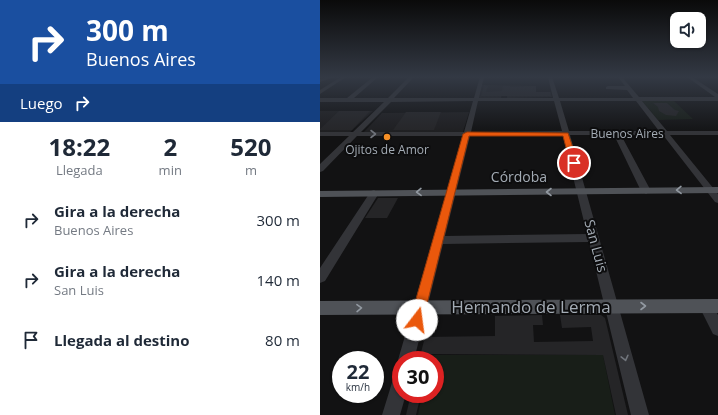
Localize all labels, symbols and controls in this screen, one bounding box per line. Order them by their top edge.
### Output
text: 300 m [86,11,169,49]
map controls [670,12,706,48]
button: sound [670,12,706,48]
icon: right [20,16,72,68]
text: Buenos Aires [86,47,196,71]
icon: right [71,92,93,114]
text: Luego [20,93,63,113]
street label: Buenos Aires [590,125,664,142]
text: 18:22 [48,130,110,163]
text: 2 [163,130,177,163]
text: 520 [230,130,272,163]
one-way arrow [370,130,376,138]
marker: Ojitos de Amor [382,132,392,142]
place label: Ojitos de Amor [345,141,429,158]
pin [557,146,591,180]
icon: arrive [563,152,585,174]
text: Llegada [56,161,103,179]
text: min [159,161,182,179]
text: m [245,161,257,179]
street label: Córdoba [491,167,547,186]
one-way arrow [676,186,682,194]
one-way arrow [416,188,422,197]
one-way arrow [546,188,552,196]
text: Gira a la derecha [54,201,180,221]
icon: right [20,209,42,231]
text: 300 m [256,210,300,230]
street label: San Luis [580,217,613,275]
text: Buenos Aires [54,221,133,239]
text: Gira a la derecha [54,261,180,281]
icon: right [20,269,42,291]
text: 140 m [256,270,300,290]
text: San Luis [54,281,104,299]
street label: Hernando de Lerma [451,295,611,318]
position arrow [396,299,438,341]
one-way arrow [640,302,646,310]
one-way arrow [356,304,362,312]
icon: arrive [20,329,42,351]
text: Llegada al destino [54,330,189,350]
text: 80 m [265,330,300,350]
speed limit sign: 30 [392,351,444,403]
one-way arrow [620,354,629,361]
text: 22 [347,358,369,385]
text: km/h [346,380,370,394]

